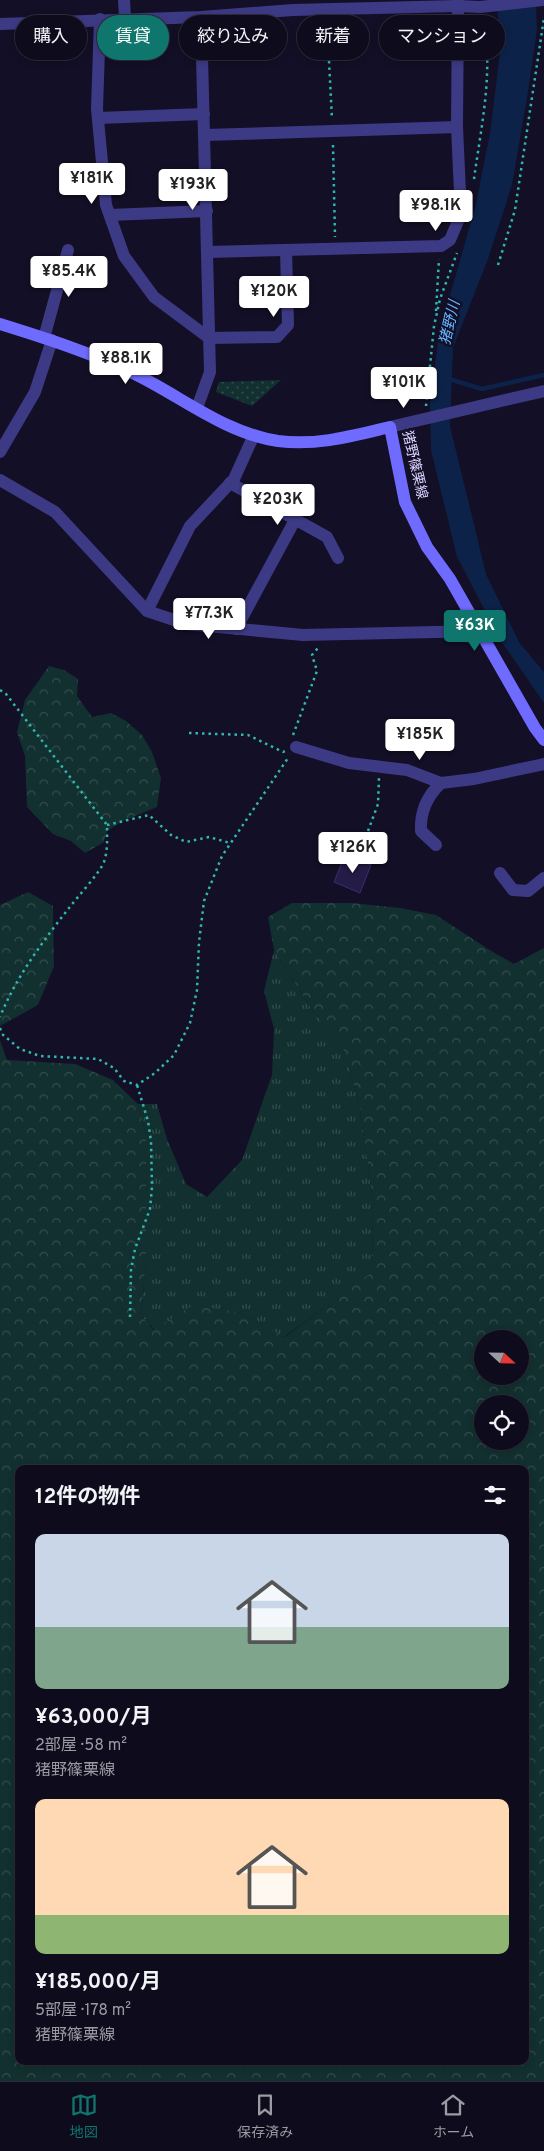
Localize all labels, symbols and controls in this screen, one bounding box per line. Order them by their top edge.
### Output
chip: 購入 [15,15,87,60]
chip: 賃貸 [97,15,169,60]
chip: 絞り込み [179,15,287,60]
chip: 新着 [297,15,369,60]
chip: マンション [379,15,505,60]
pin: ¥181K [57,162,127,205]
pin: ¥193K [158,168,228,211]
text: ¥181K [70,169,114,189]
text: ¥193K [170,175,216,195]
pin: ¥98.1K [395,190,477,232]
text: ¥98.1K [411,196,461,216]
pin: ¥85.4K [28,256,110,298]
text: ¥85.4K [41,262,97,282]
pin: ¥120K [239,276,309,318]
text: ¥120K [250,282,298,302]
water label: 猪野川 [437,297,466,347]
pin: ¥88.1K [85,342,167,385]
text: ¥88.1K [100,349,152,369]
pin: ¥101K [369,366,439,409]
text: ¥101K [382,373,426,393]
street label: 猪野篠栗線 [398,429,431,501]
pin: ¥203K [243,484,313,526]
text: ¥203K [253,490,303,510]
pin: ¥77.3K [168,598,250,640]
text: ¥77.3K [184,604,234,624]
pin: ¥63K [445,610,505,652]
text: ¥63K [455,616,495,636]
pin: ¥185K [385,718,455,761]
text: ¥185K [396,725,444,745]
pin: ¥126K [318,832,388,874]
text: ¥126K [329,838,377,858]
north arrow [474,1330,529,1385]
map controls [474,1330,529,1450]
button: locate [474,1395,529,1450]
icon: filters [481,1481,509,1509]
text: 12件の物件 [35,1484,140,1511]
icon: home [227,1567,317,1657]
text: ¥63,000/月 [35,1704,152,1731]
text: 2部屋 · 58 m² [35,1736,127,1756]
text: 猪野篠栗線 [35,1761,115,1781]
icon: home [227,1832,317,1922]
text: ¥185,000/月 [35,1969,161,1996]
text: 5部屋 · 178 m² [35,2001,131,2021]
text: 猪野篠栗線 [35,2026,115,2046]
tab: 地図 [70,2091,98,2142]
tab: 保存済み [237,2091,293,2142]
tab: ホーム [433,2091,474,2142]

